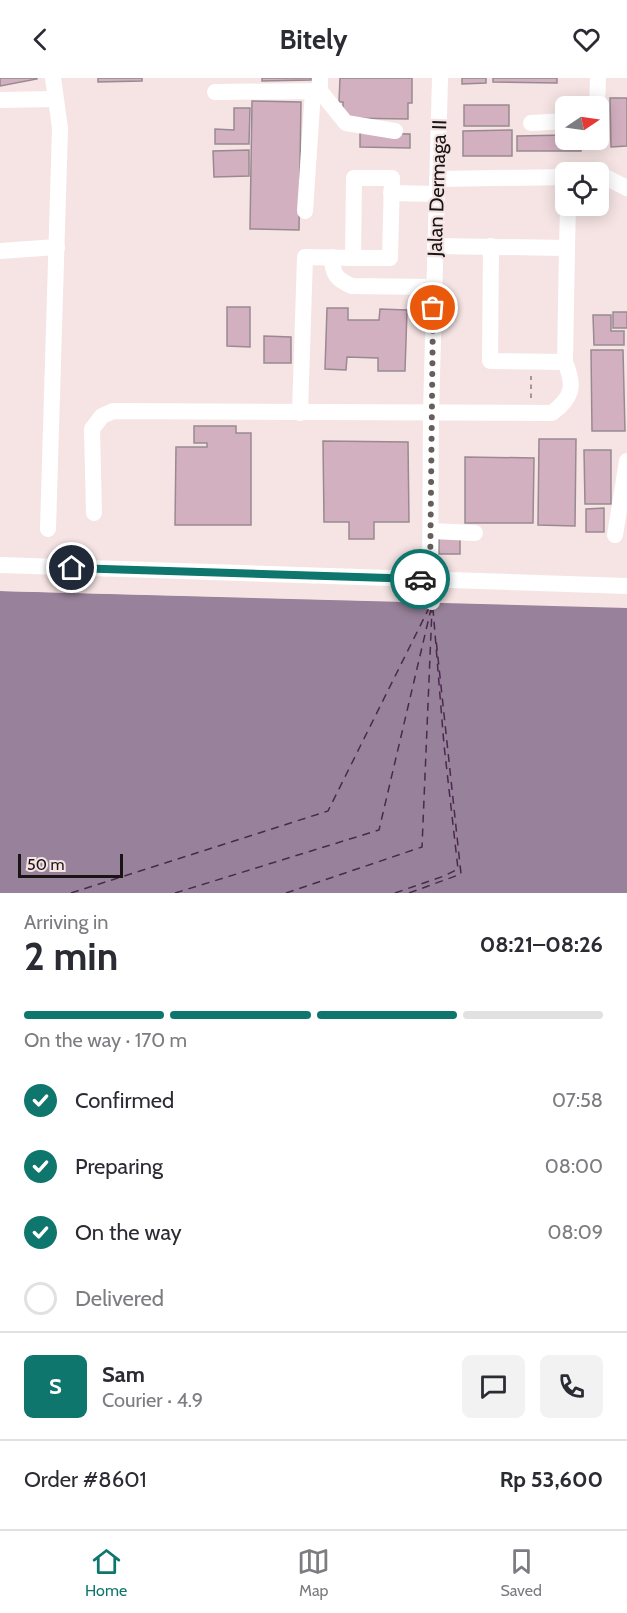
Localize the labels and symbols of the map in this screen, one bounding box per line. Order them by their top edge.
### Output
north arrow [555,96,609,150]
street label: Jalan Dermaga II [423,119,451,258]
pin [407,282,458,333]
pin [46,542,97,593]
courier [390,549,450,609]
scale bar [18,851,123,878]

